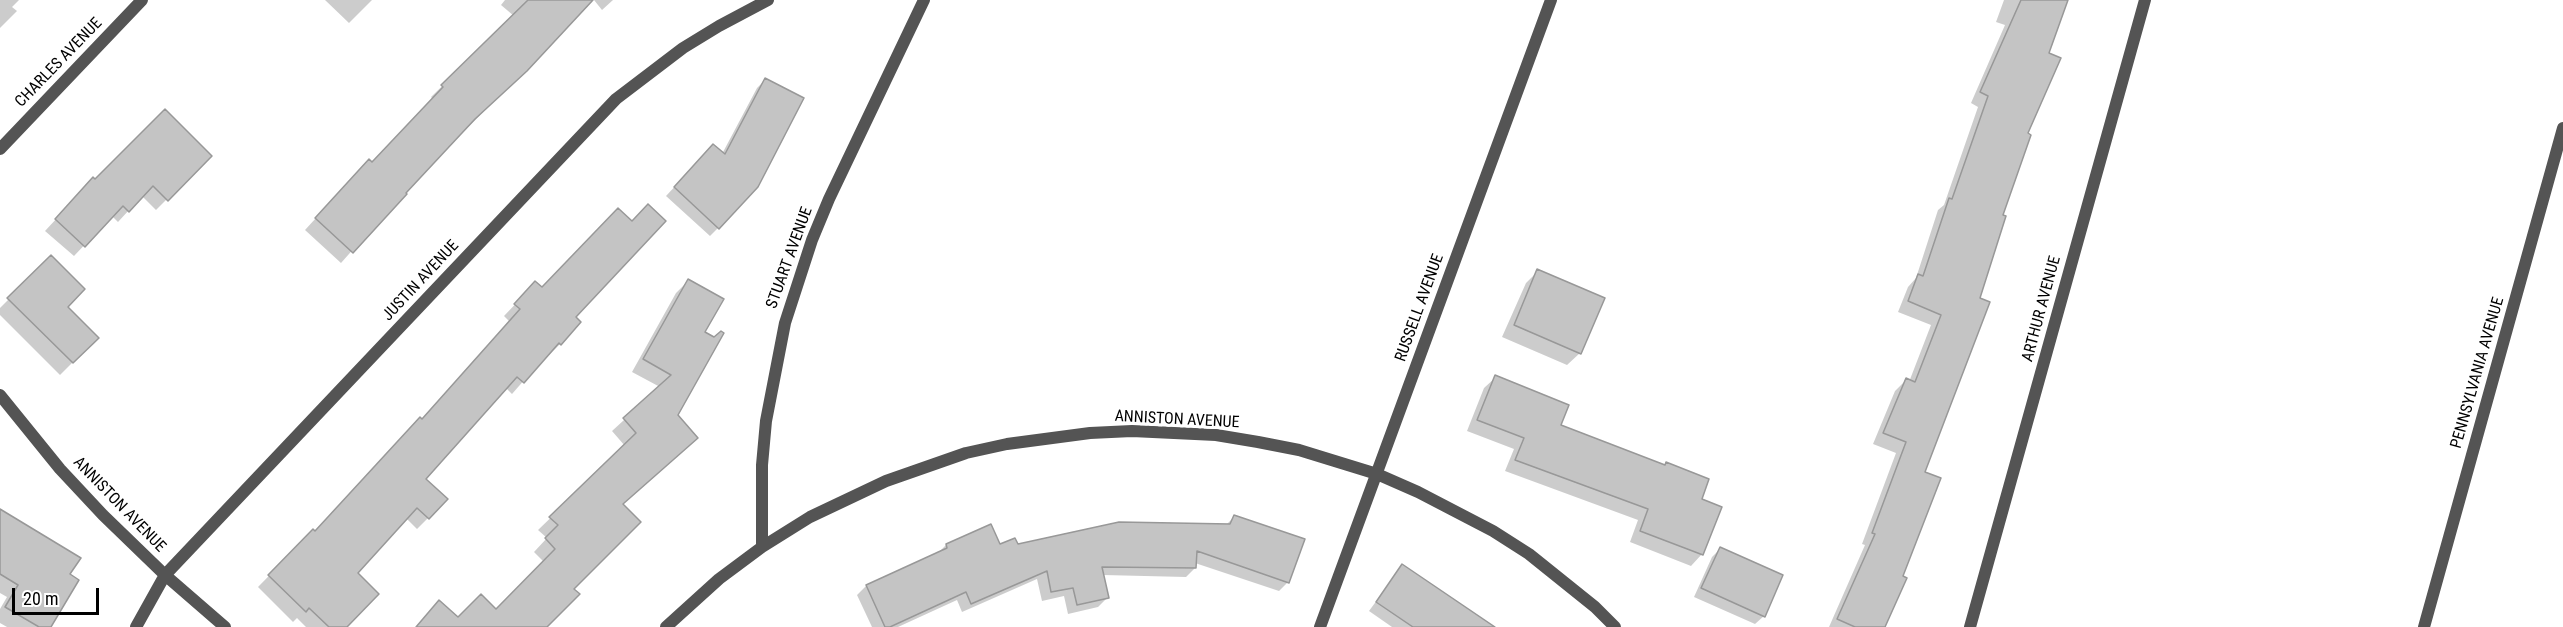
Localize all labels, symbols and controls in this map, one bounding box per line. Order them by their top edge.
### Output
street label: CHARLES AVENUE [12,14,106,112]
street label: STUART AVENUE [763,205,817,311]
street label: JUSTIN AVENUE [379,237,463,325]
street label: RUSSELL AVENUE [1392,252,1448,364]
street label: ARTHUR AVENUE [2019,254,2065,364]
street label: PENNSYLVANIA AVENUE [2447,295,2509,451]
street label: ANNISTON AVENUE [1114,407,1240,433]
street label: ANNISTON AVENUE [69,453,169,557]
scale bar [15,576,102,614]
text: 20 m [23,588,58,609]

